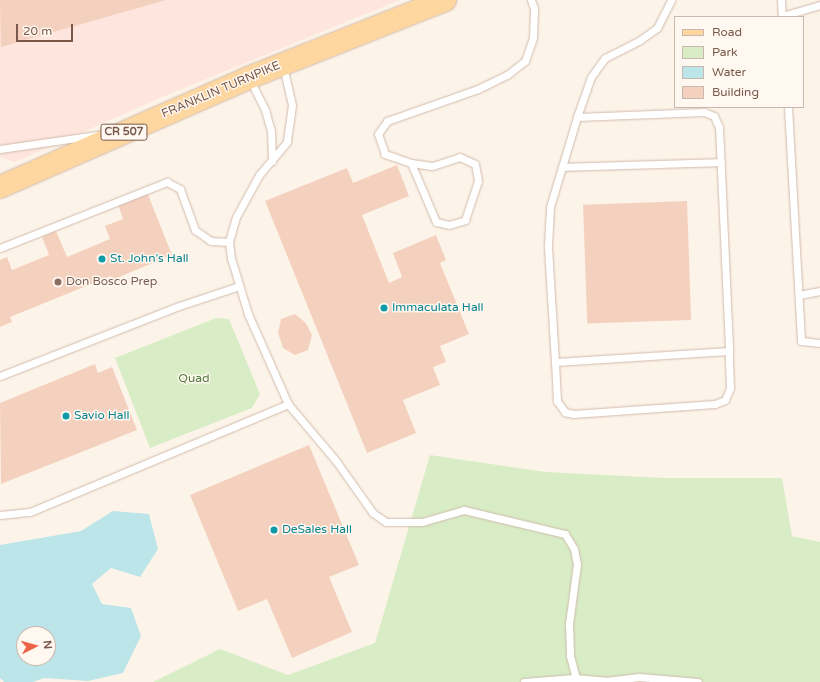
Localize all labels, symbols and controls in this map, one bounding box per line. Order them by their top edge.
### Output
scale bar [18,16,75,42]
legend [674,16,804,108]
text: 20 m [23,24,52,38]
text: Road [712,25,742,39]
text: Park [712,45,738,59]
street label: FRANKLIN TURNPIKE [160,58,282,122]
text: Water [712,65,746,79]
text: Building [712,85,759,99]
road number: CR 507 [100,123,148,141]
place label: St. John’s Hall [110,252,189,266]
marker: St. John’s Hall [97,254,107,264]
place label: Don Bosco Prep [66,275,157,289]
marker: Don Bosco Prep [53,277,63,287]
place label: Immaculata Hall [392,301,484,315]
marker: Immaculata Hall [379,303,389,313]
park label: Quad [178,372,210,386]
place label: Savio Hall [74,409,130,423]
marker: Savio Hall [61,411,71,421]
place label: DeSales Hall [282,523,352,537]
marker: DeSales Hall [269,525,279,535]
north arrow [16,626,56,666]
text: N [41,640,54,650]

